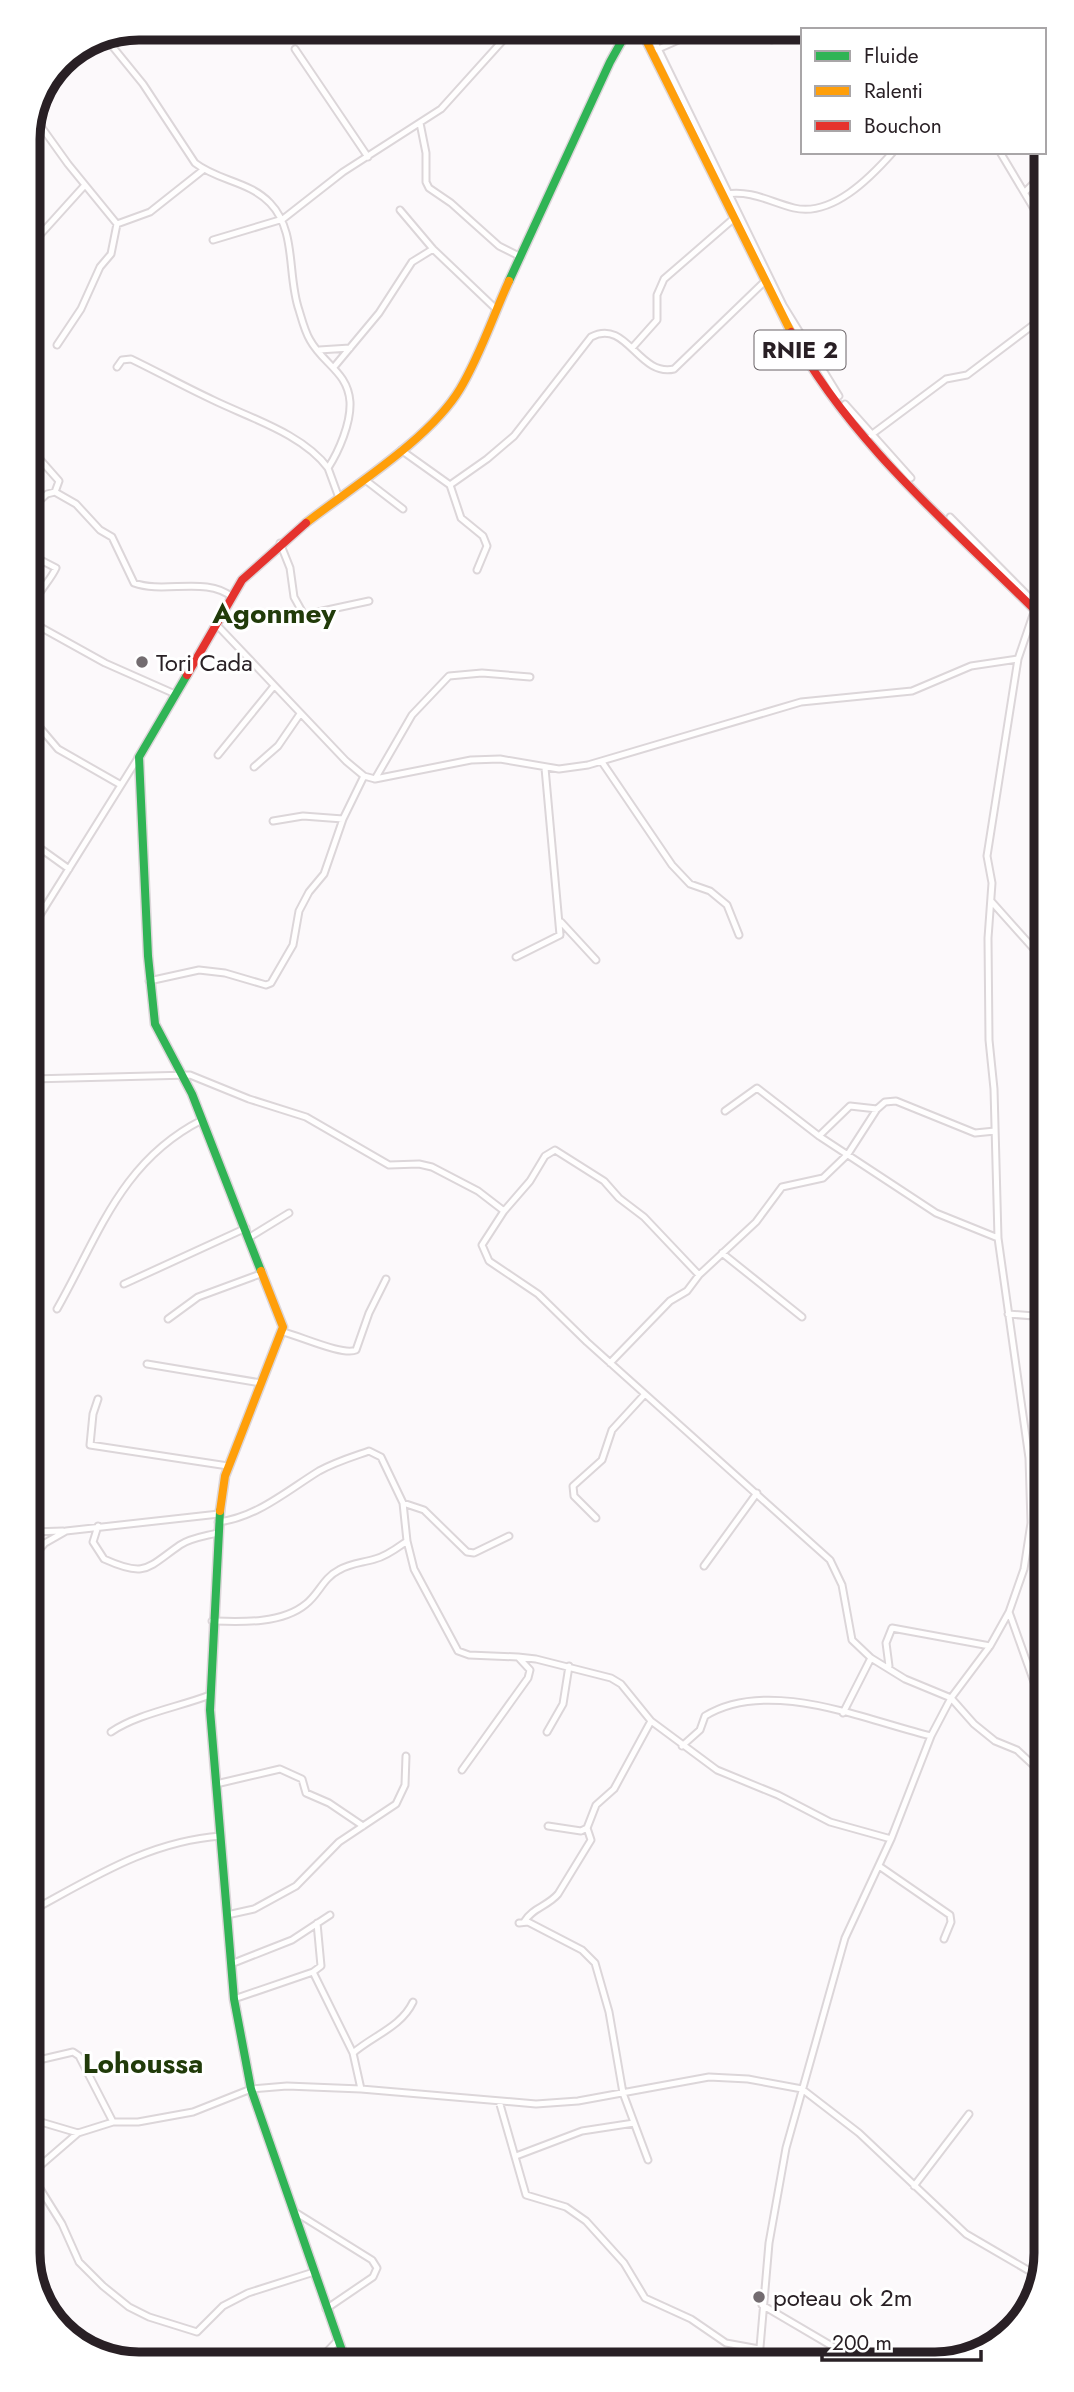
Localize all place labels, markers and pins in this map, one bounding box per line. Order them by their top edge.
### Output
place label: Tori Cada [156,645,253,680]
marker: Tori Cada [134,654,150,670]
place label: poteau ok 2m [773,2280,913,2315]
marker: poteau ok 2m [751,2289,767,2305]

